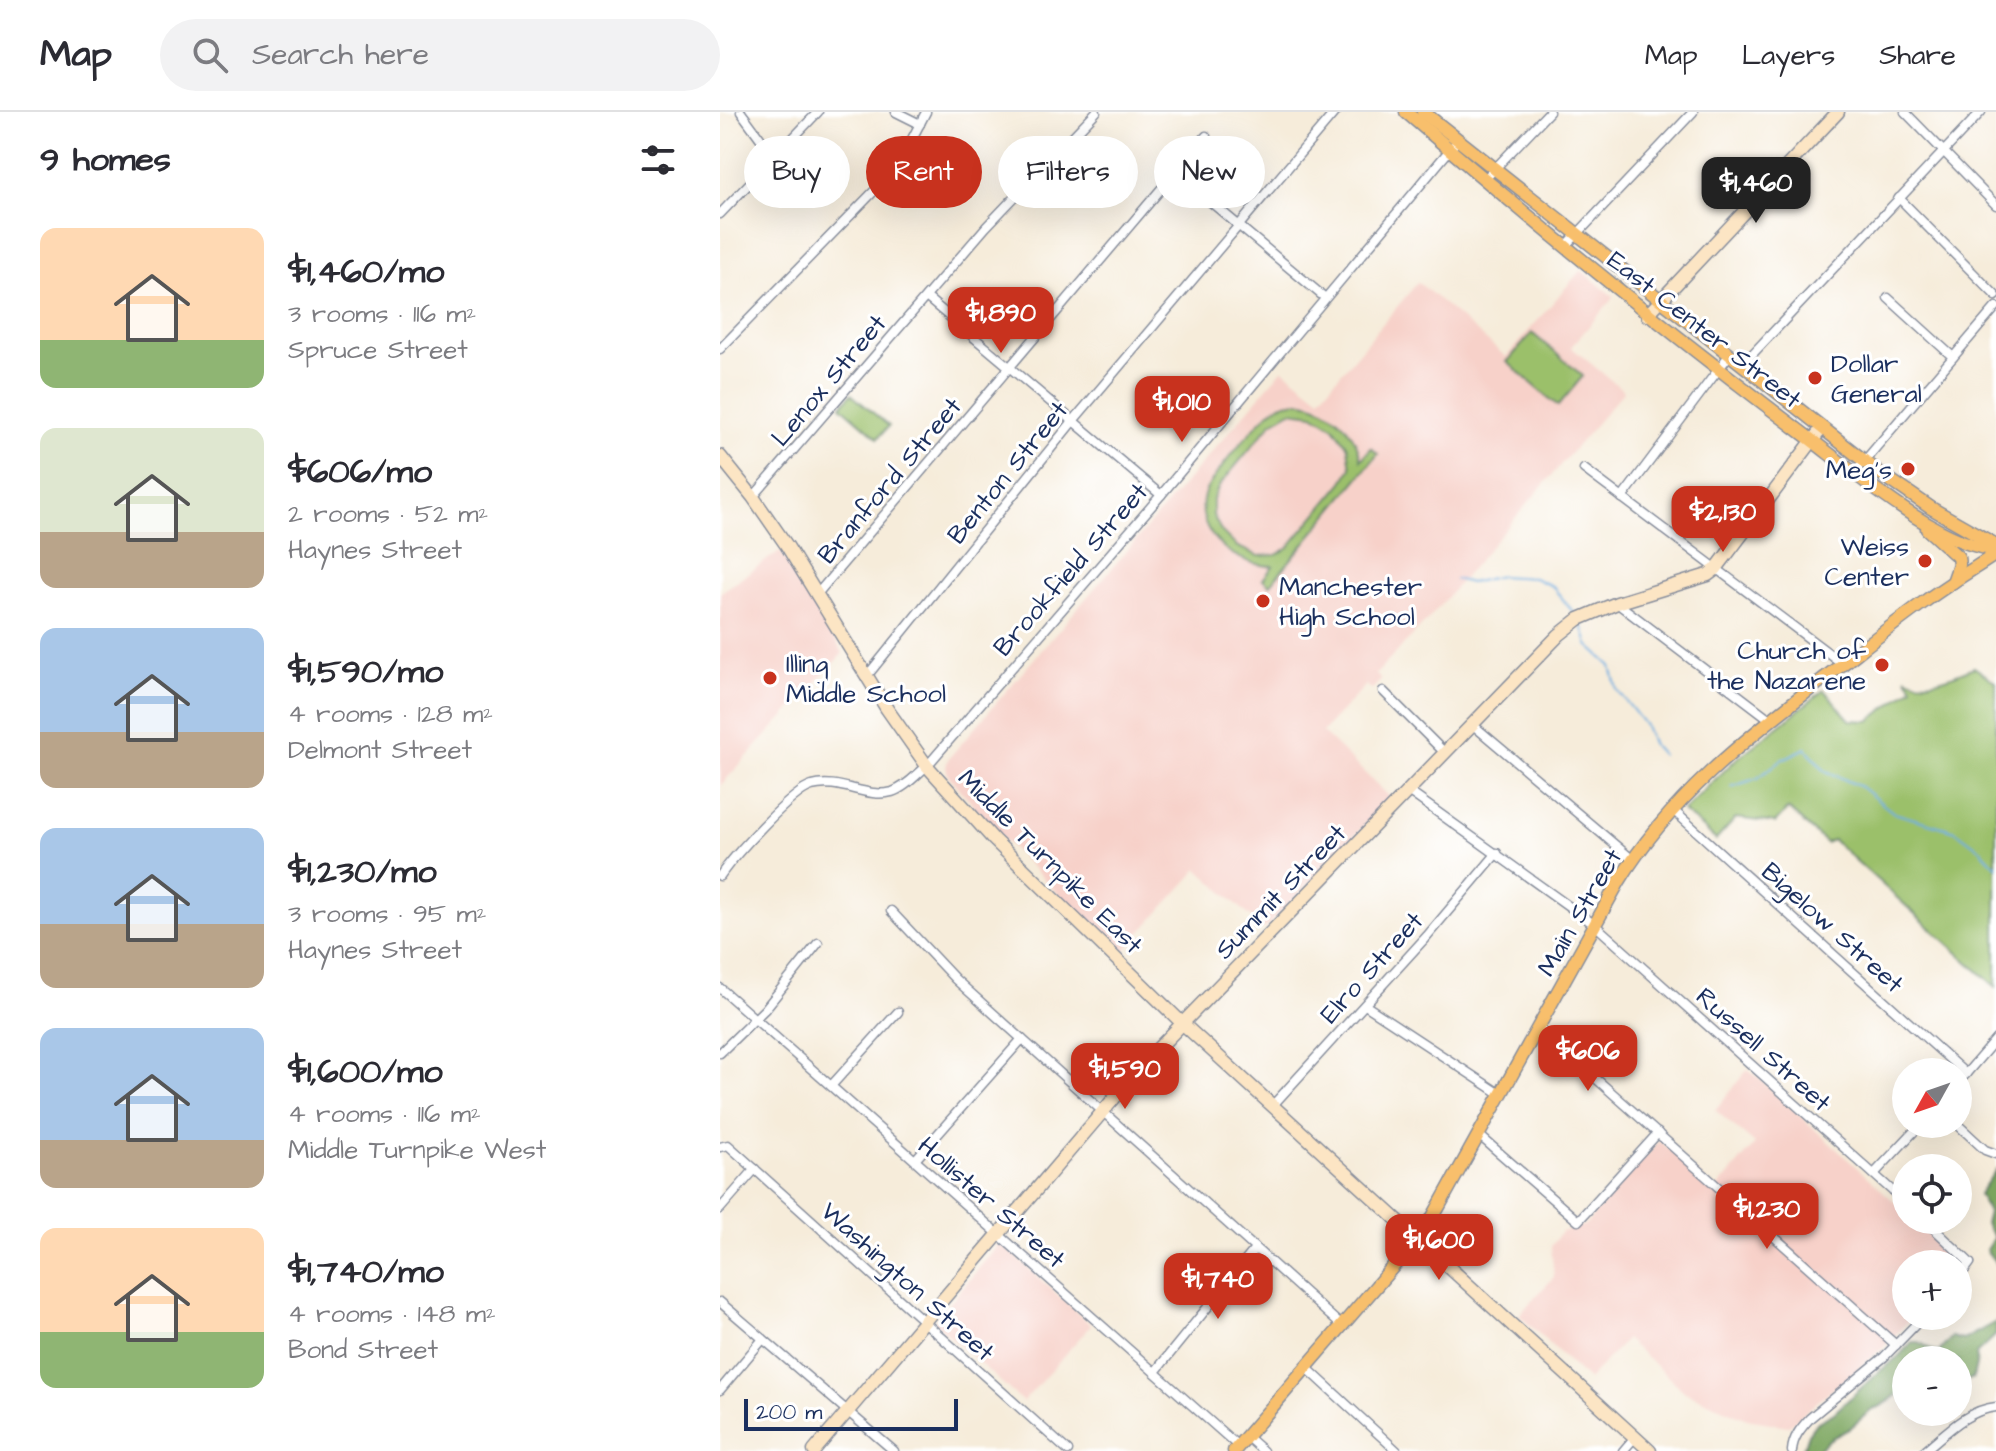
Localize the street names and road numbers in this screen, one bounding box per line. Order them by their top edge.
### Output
street label: East Center Street [1600,242,1809,417]
street label: Lenox Street [763,306,895,454]
street label: Branford Street [809,389,971,572]
street label: Benton Street [939,393,1077,552]
street label: Brookfield Street [985,475,1157,664]
street label: Middle Turnpike East [950,761,1151,963]
street label: Summit Street [1207,816,1355,967]
street label: Main Street [1529,841,1631,983]
street label: Bigelow Street [1752,854,1912,1003]
street label: Elro Street [1312,904,1432,1031]
street label: Russell Street [1688,979,1839,1121]
street label: Hollister Street [910,1128,1073,1277]
street label: Washington Street [811,1194,1002,1371]

